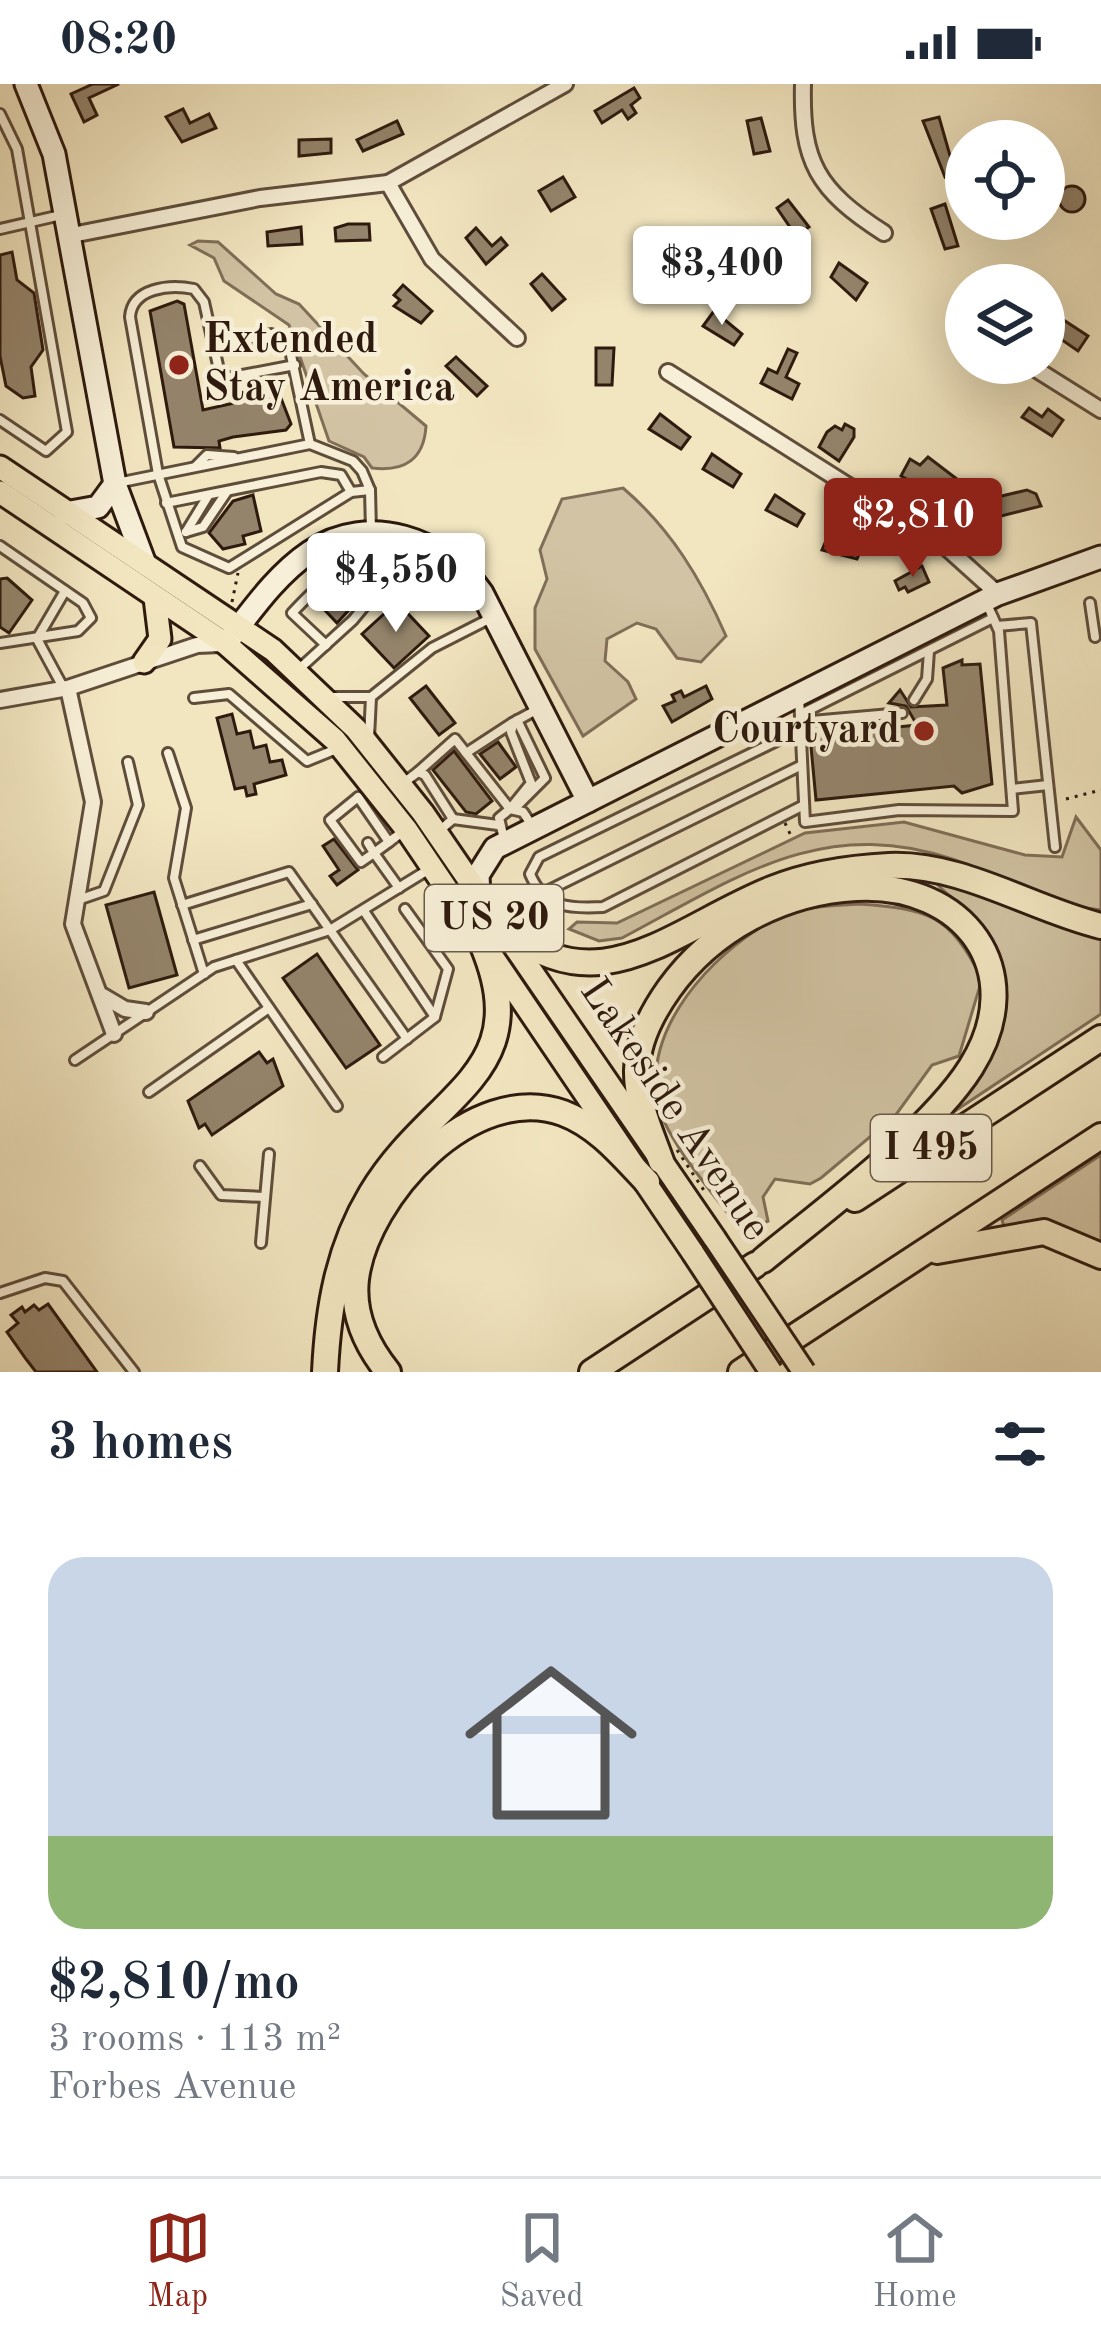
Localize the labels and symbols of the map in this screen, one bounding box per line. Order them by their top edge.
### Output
pin: $3,400 [624,226,820,328]
place label: Extended Stay America [203,320,455,410]
marker: Extended Stay America [166,352,192,378]
pin: $2,810 [815,478,1011,580]
pin: $4,550 [298,533,494,635]
place label: Courtyard [712,710,900,752]
marker: Courtyard [911,718,937,744]
road number: US 20 [425,885,563,951]
street label: Lakeside Avenue [571,971,777,1249]
road number: I 495 [871,1115,991,1181]

